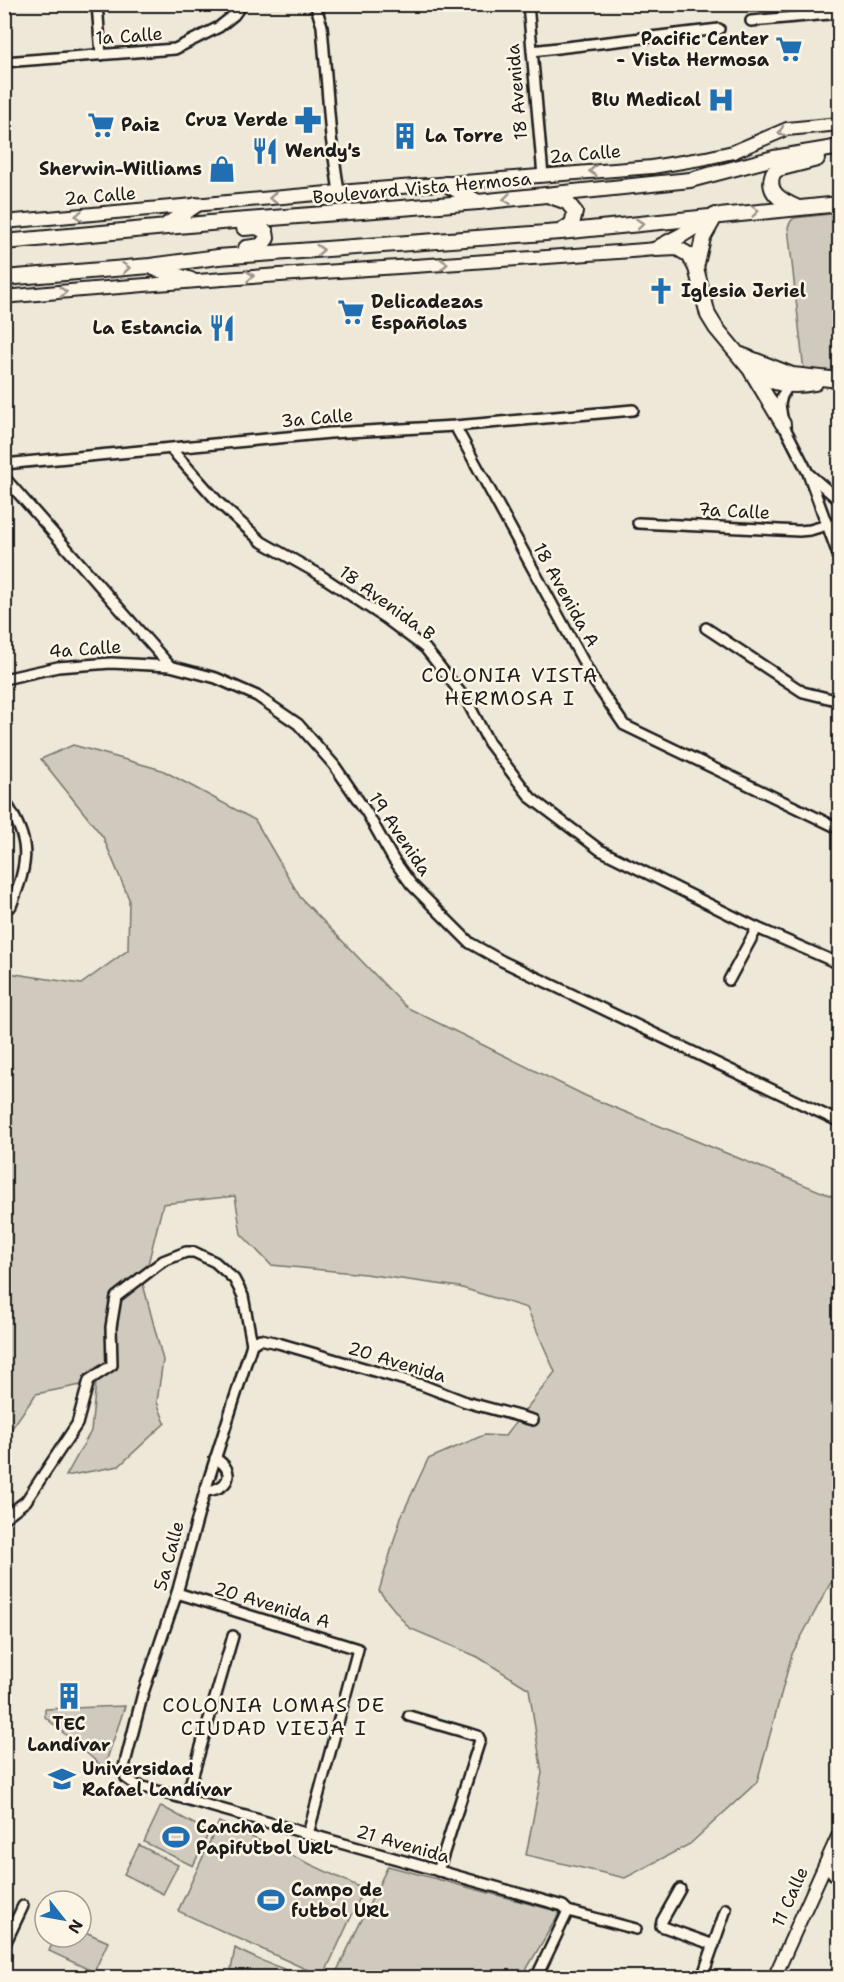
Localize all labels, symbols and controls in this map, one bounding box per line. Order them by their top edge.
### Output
street label: 1a Calle [95,22,163,50]
place label: Pacific Center - Vista Hermosa [616,27,770,72]
supermarket icon: Pacific Center - Vista Hermosa [774,34,804,64]
street label: 18 Avenida [501,43,533,141]
hospital icon: Blu Medical [706,85,736,115]
place label: Blu Medical [592,88,701,112]
pharmacy icon: Cruz Verde [293,105,323,135]
place label: Cruz Verde [185,108,288,132]
supermarket icon: Paiz [86,110,116,140]
place label: Paiz [121,113,160,137]
building icon: La Torre [390,121,420,151]
place label: La Torre [425,124,504,148]
one-way arrow [777,124,788,137]
restaurant icon: Wendy's [250,136,280,166]
place label: Wendy's [285,139,361,163]
street label: 2a Calle [548,139,622,169]
shop icon: Sherwin-Williams [207,154,237,184]
place label: Sherwin-Williams [39,157,202,181]
one-way arrow [588,165,597,178]
street label: Boulevard Vista Hermosa [312,166,532,210]
street label: 2a Calle [63,181,137,211]
one-way arrow [268,191,277,204]
one-way arrow [502,192,511,205]
one-way arrow [750,206,760,218]
one-way arrow [74,209,83,222]
one-way arrow [635,218,644,231]
one-way arrow [315,243,324,256]
one-way arrow [440,257,449,270]
one-way arrow [121,262,130,275]
one-way arrow [245,270,254,283]
church icon: Iglesia Jeriel [646,276,676,306]
place label: Iglesia Jeriel [681,279,806,303]
one-way arrow [58,286,67,299]
place label: Delicadezas Españolas [371,290,483,335]
supermarket icon: Delicadezas Españolas [336,297,366,327]
restaurant icon: La Estancia [207,313,237,343]
place label: La Estancia [93,316,203,340]
street label: 3a Calle [280,403,354,433]
street label: 7a Calle [697,497,771,525]
street label: 18 Avenida A [527,539,605,651]
street label: 18 Avenida B [334,560,440,646]
street label: 4a Calle [48,635,122,663]
district label: COLONIA VISTA HERMOSA I [421,662,599,711]
street label: 19 Avenida [363,787,437,881]
street label: 20 Avenida [345,1336,449,1388]
street label: 5a Calle [148,1519,190,1593]
street label: 20 Avenida A [211,1576,333,1634]
building icon: TEC Landívar [54,1681,84,1711]
district label: COLONIA LOMAS DE CIUDAD VIEJA I [162,1692,386,1741]
place label: TEC Landívar [27,1712,111,1757]
place label: Universidad Rafael Landívar [82,1757,233,1802]
school or university icon: Universidad Rafael Landívar [47,1764,77,1794]
place label: Cancha de Papifutbol URL [196,1815,333,1860]
street label: 21 Avenida [354,1819,452,1869]
sports icon: Cancha de Papifutbol URL [161,1822,191,1852]
street label: 11 Calle [766,1863,814,1931]
place label: Campo de futbol URL [291,1878,389,1923]
sports icon: Campo de futbol URL [256,1885,286,1915]
north arrow [33,1889,93,1949]
text: N [63,1916,88,1937]

